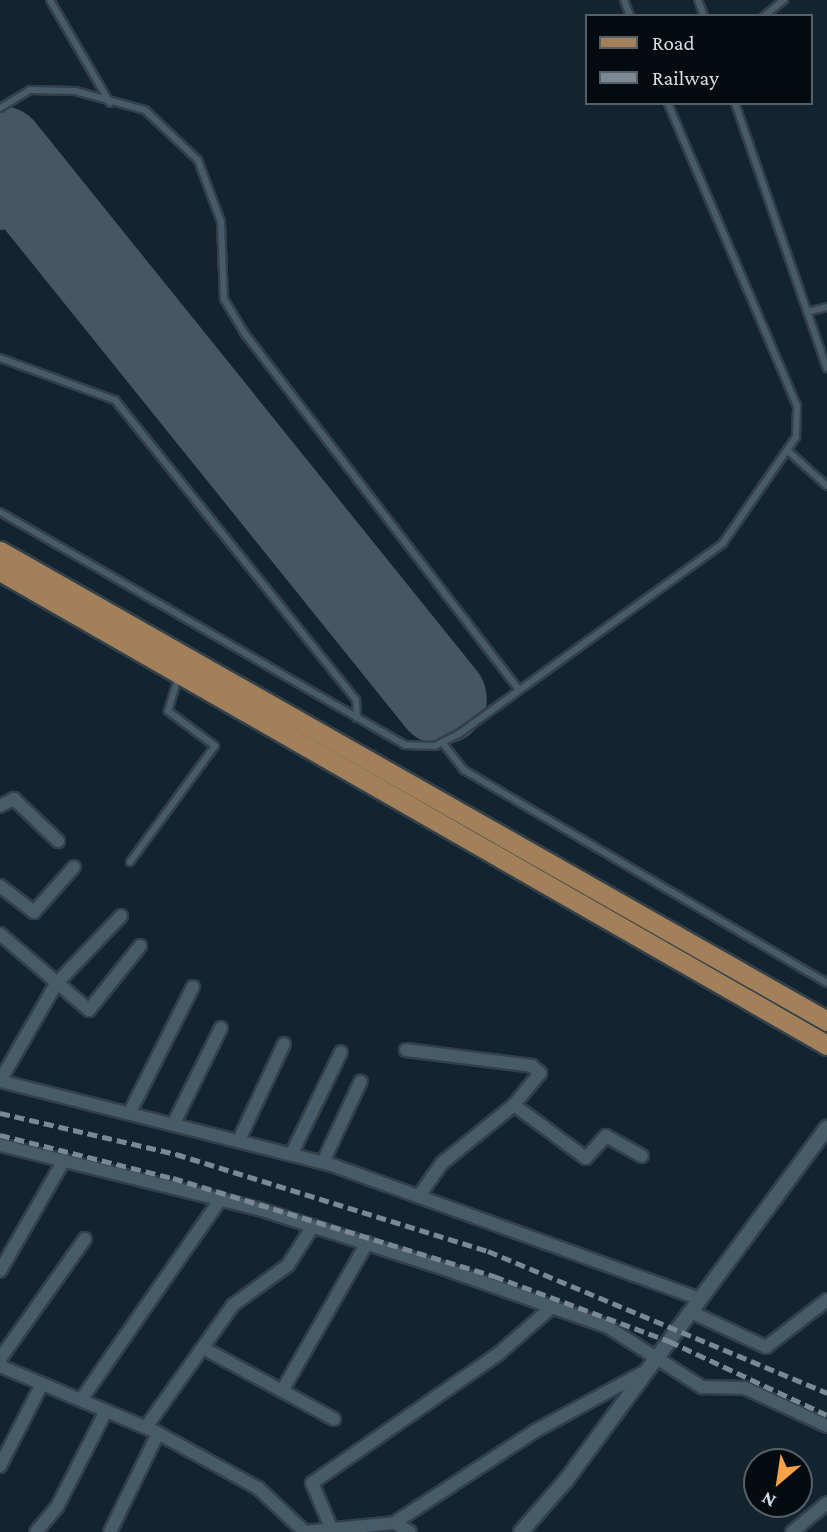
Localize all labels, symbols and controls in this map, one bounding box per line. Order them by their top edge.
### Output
legend [586,14,813,105]
text: Road [652,31,695,55]
text: Railway [652,66,719,90]
north arrow [743,1448,813,1518]
text: N [758,1488,779,1512]

